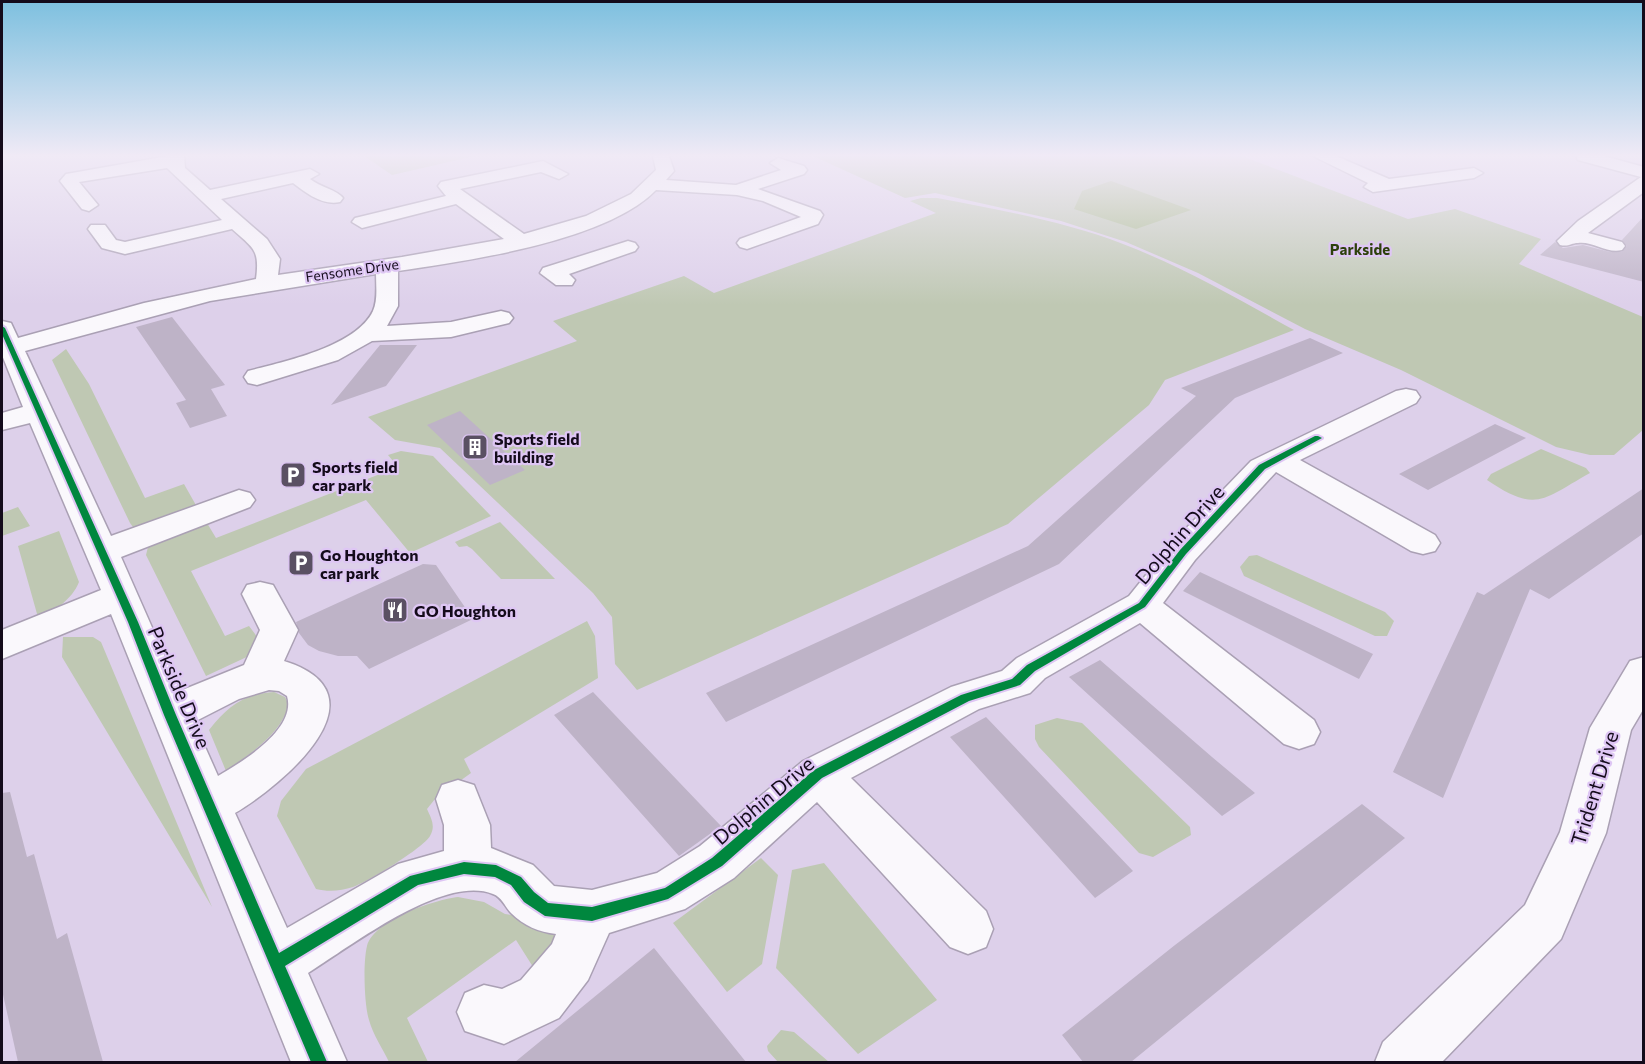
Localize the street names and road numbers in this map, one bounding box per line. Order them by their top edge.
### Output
street label: Fensome Drive [304,255,400,285]
street label: Dolphin Drive [1129,479,1229,589]
street label: Parkside Drive [143,622,217,752]
street label: Trident Drive [1565,728,1623,848]
street label: Dolphin Drive [708,751,818,849]

